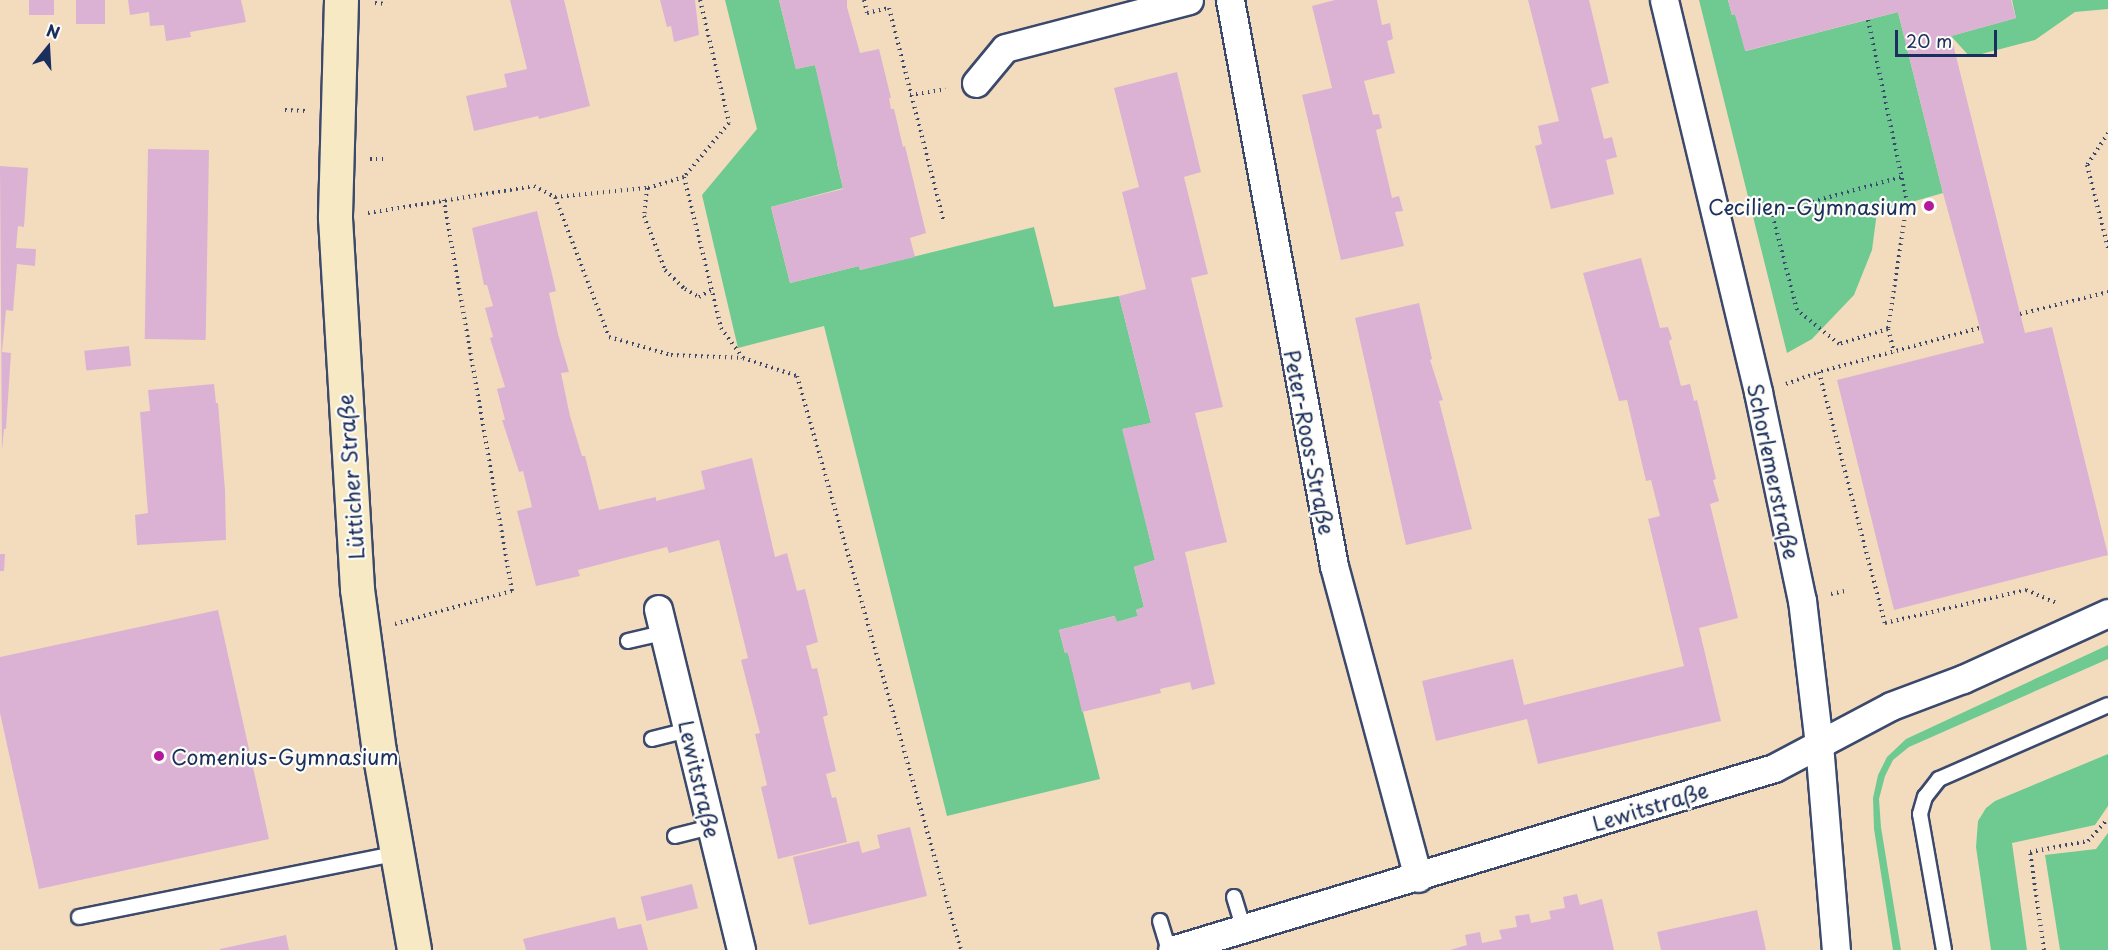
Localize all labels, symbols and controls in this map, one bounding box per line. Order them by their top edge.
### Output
north arrow [18,18,78,78]
text: N [44,18,63,44]
scale bar [1898,18,2000,56]
text: 20 m [1906,27,1952,54]
place label: Cecilien-Gymnasium [1708,193,1917,219]
marker: Cecilien-Gymnasium [1922,199,1936,213]
street label: Peter-Roos-Straße [1280,347,1340,537]
street label: Schorlemerstraße [1743,381,1805,561]
street label: Lütticher Straße [332,393,368,561]
street label: Lewitstraße [674,718,726,840]
place label: Comenius-Gymnasium [171,743,399,769]
marker: Comenius-Gymnasium [152,749,166,763]
street label: Lewitstraße [1589,776,1711,836]

